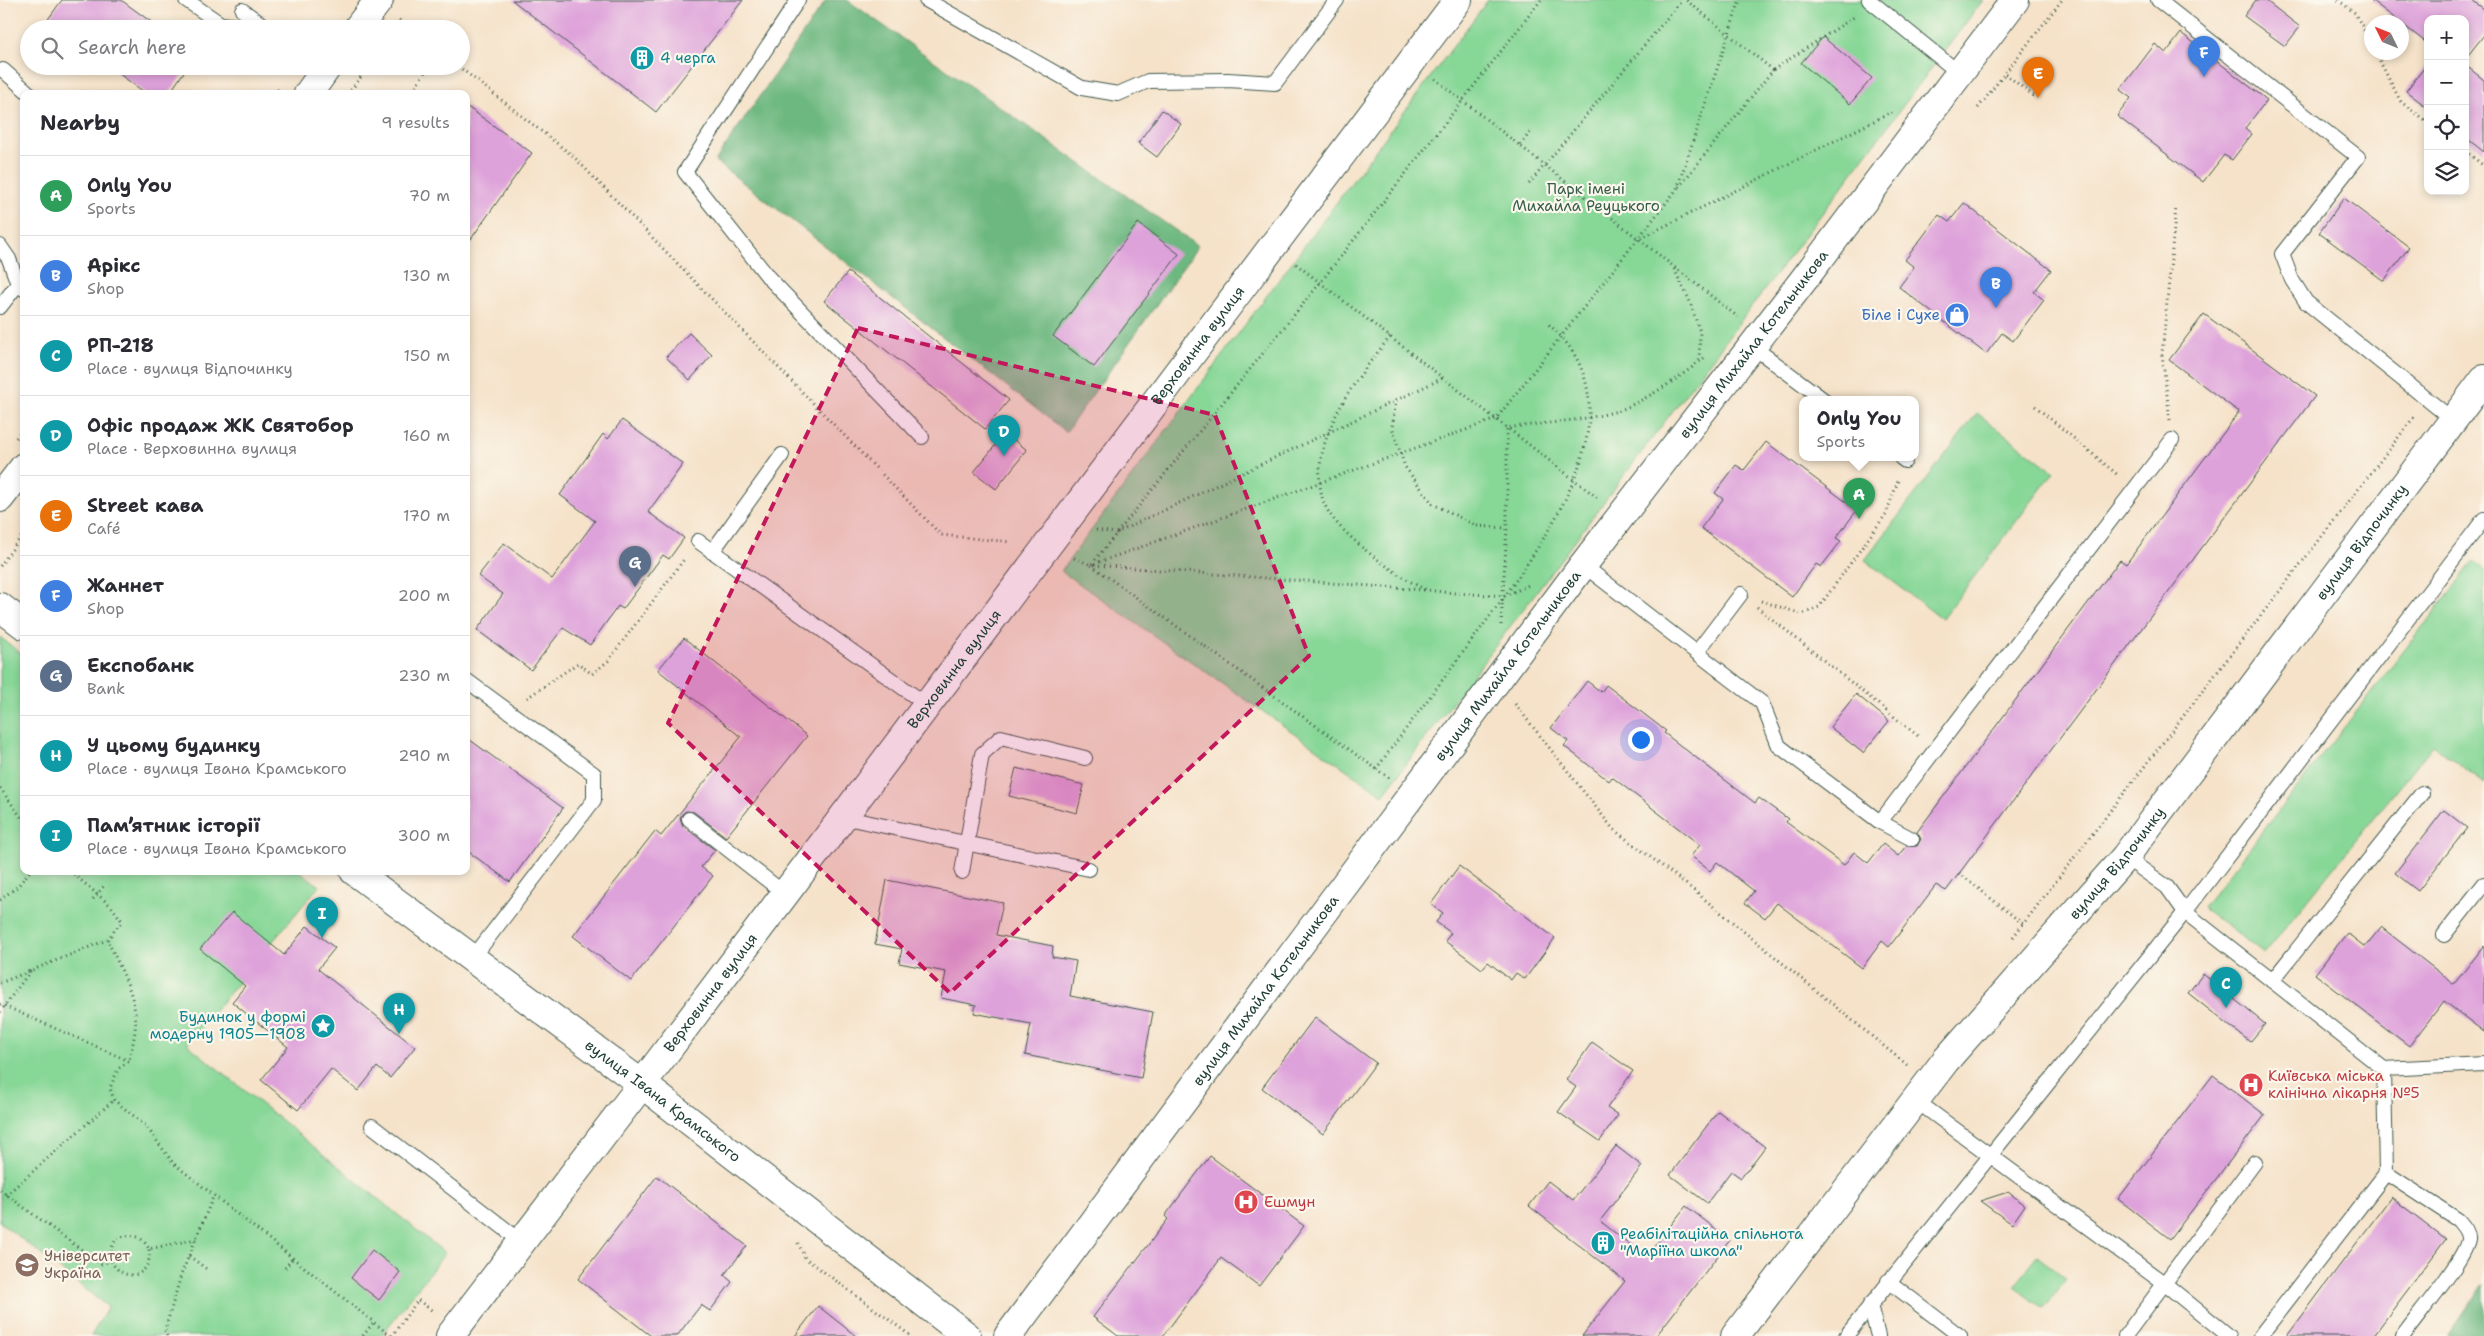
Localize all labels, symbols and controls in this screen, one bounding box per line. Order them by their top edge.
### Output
north arrow [2364,15,2409,60]
map controls [2424,15,2469,195]
button: + [2424,15,2469,60]
search box [20,20,470,75]
icon: search [38,34,66,62]
text: Search here [78,35,187,60]
pin: F [2188,36,2220,77]
building icon: 4 черга [629,45,655,71]
place label: 4 черга [660,48,716,68]
pin: E [2022,57,2054,98]
button: − [2424,60,2469,105]
button: locate [2424,105,2469,150]
text: Nearby [40,109,120,137]
text: 9 results [381,112,450,133]
button: layers [2424,150,2469,195]
text: Only You [87,173,172,198]
park label: Парк імені Михайла Реуцького [1512,179,1660,216]
text: A [50,185,62,206]
text: 70 m [409,185,450,206]
text: Sports [87,198,136,219]
street label: вулиця Михайла Котельникова [1675,245,1833,443]
text: Арікс [87,253,141,278]
text: B [51,265,61,286]
text: 130 m [403,265,450,286]
pin: B [1980,267,2012,308]
text: Shop [87,278,124,299]
street label: Верховинна вулиця [1146,282,1249,409]
shop icon: Біле і Сухе [1944,302,1970,328]
place label: Біле і Сухе [1861,305,1940,325]
text: РП-218 [87,333,154,358]
text: C [51,345,61,366]
text: 150 m [403,345,450,366]
text: Place · вулиця Відпочинку [87,358,293,379]
popup [1799,396,1919,461]
text: Only You [1816,406,1902,431]
text: Офіс продаж ЖК Святобор [87,413,354,438]
pin: D [988,415,1020,456]
text: D [50,425,62,446]
text: 160 m [403,425,450,446]
text: Sports [1816,431,1866,452]
text: Place · Верховинна вулиця [87,438,297,459]
pin: A [1843,478,1875,519]
street label: вулиця Відпочинку [2311,480,2412,604]
text: Street кава [87,493,204,518]
text: E [51,505,61,526]
text: 170 m [403,505,450,526]
text: Café [87,518,121,539]
pin: G [619,546,651,587]
street label: вулиця Михайла Котельникова [1430,566,1586,765]
text: Жаннет [87,573,164,598]
text: F [51,585,61,606]
text: 200 m [398,585,450,606]
text: Shop [87,598,124,619]
street label: Верховинна вулиця [903,605,1006,733]
text: Експобанк [87,653,194,678]
text: G [50,665,62,686]
text: 230 m [398,665,450,686]
text: Bank [87,678,125,699]
your location [1628,727,1654,753]
text: У цьому будинку [87,733,261,758]
text: H [50,745,62,766]
text: 290 m [398,745,450,766]
text: Place · вулиця Івана Крамського [87,758,347,779]
street label: вулиця Відпочинку [2064,803,2169,924]
text: Пам’ятник історії [87,813,260,838]
text: I [52,825,60,846]
text: 300 m [398,825,450,846]
text: Place · вулиця Івана Крамського [87,838,347,859]
street label: вулиця Михайла Котельникова [1188,891,1344,1090]
pin: I [306,897,338,938]
street label: Верховинна вулиця [659,929,762,1056]
pin: C [2210,967,2242,1008]
pin: H [383,993,415,1034]
place label: Будинок у формі модерну 1905—1908 [150,1007,306,1044]
place icon: Будинок у формі модерну 1905—1908 [310,1013,336,1039]
street label: вулиця Івана Крамського [581,1035,745,1167]
place label: Київська міська клінічна лікарня №5 [2268,1066,2420,1103]
hospital icon: Київська міська клінічна лікарня №5 [2238,1072,2264,1098]
hospital icon: Ешмун [1233,1189,1259,1215]
place label: Ешмун [1264,1192,1315,1212]
place label: Реабілітаційна спільнота "Маріїна школа" [1620,1224,1804,1261]
building icon: Реабілітаційна спільнота "Маріїна школа" [1590,1230,1616,1256]
place label: Університет Україна [44,1246,130,1283]
school or university icon: Університет Україна [14,1252,40,1278]

